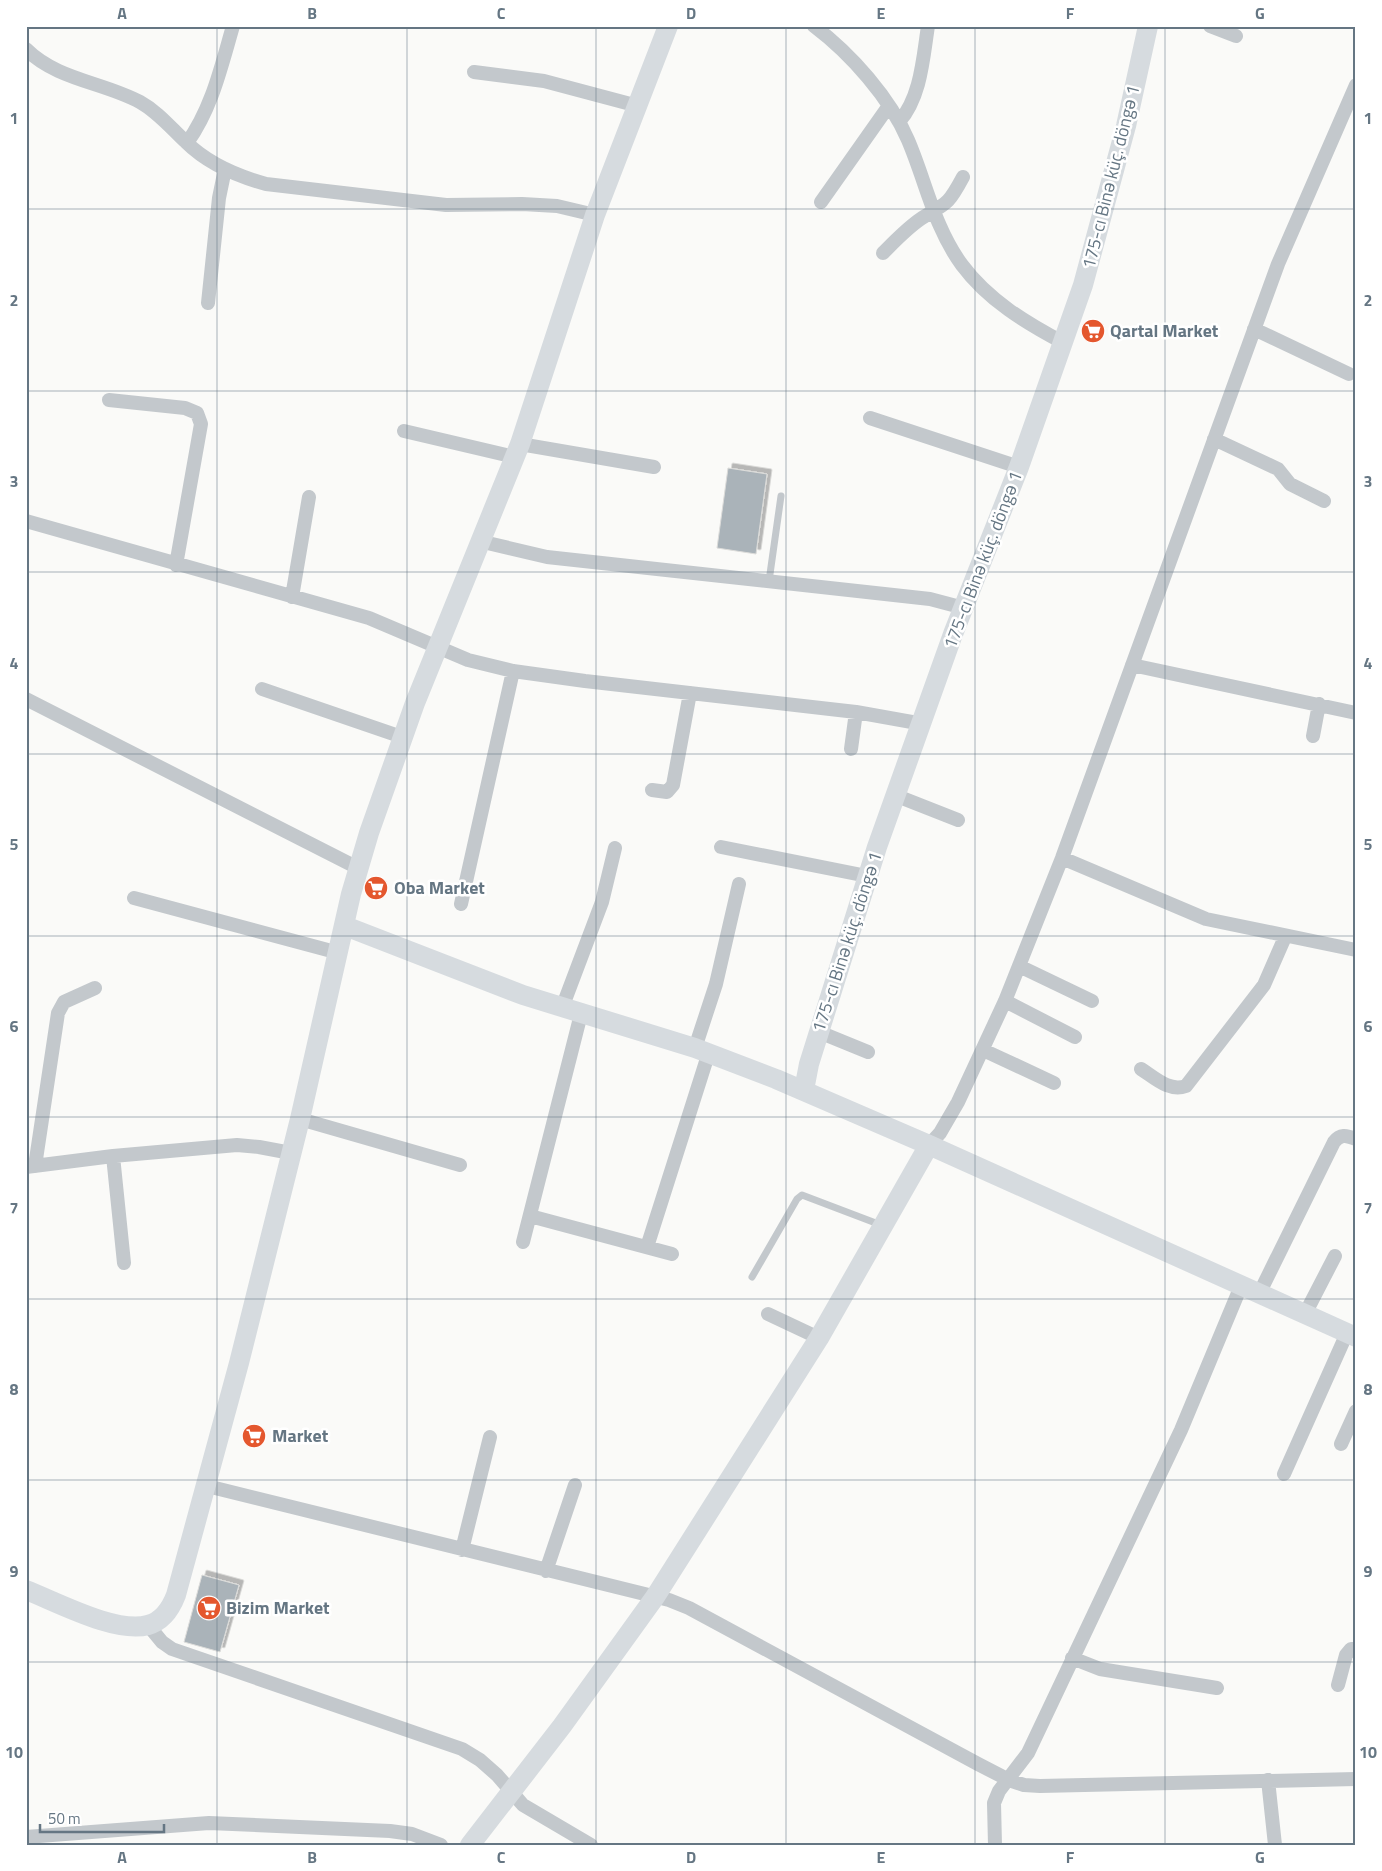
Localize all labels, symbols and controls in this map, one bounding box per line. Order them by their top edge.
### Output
text: A [117,1,127,25]
text: B [307,1,317,25]
text: C [497,1,506,25]
text: D [686,1,696,25]
text: E [877,1,886,25]
text: F [1066,1,1075,25]
text: G [1255,1,1265,25]
street label: 175-cı Binə küç. döngə 1 [1075,82,1146,272]
text: 1 [10,106,18,130]
text: 1 [1364,106,1372,130]
text: 2 [10,288,18,312]
text: 2 [1364,288,1372,312]
place label: Qartal Market [1110,317,1219,344]
supermarket icon: Qartal Market [1080,318,1106,344]
street label: 175-cı Binə küç. döngə 1 [936,467,1029,653]
text: 3 [10,469,18,493]
text: 3 [1364,469,1372,493]
text: 4 [10,651,19,675]
text: 4 [1364,651,1373,675]
text: 5 [10,832,19,856]
text: 5 [1364,832,1373,856]
street label: 175-cı Binə küç. döngə 1 [805,848,888,1036]
place label: Oba Market [394,874,485,901]
supermarket icon: Oba Market [363,875,389,901]
text: 6 [10,1014,19,1038]
text: 6 [1364,1014,1373,1038]
text: 7 [10,1196,18,1220]
text: 7 [1364,1196,1372,1220]
text: 8 [10,1377,19,1401]
text: 8 [1364,1377,1373,1401]
place label: Market [272,1422,329,1449]
supermarket icon: Market [241,1423,267,1449]
text: 9 [10,1559,19,1583]
text: 9 [1364,1559,1373,1583]
place label: Bizim Market [226,1594,330,1621]
supermarket icon: Bizim Market [196,1595,222,1621]
text: 10 [5,1740,23,1764]
text: 10 [1359,1740,1377,1764]
scale bar [40,1801,164,1833]
text: 50 m [48,1807,81,1830]
text: A [117,1845,127,1869]
text: B [307,1845,317,1869]
text: C [497,1845,506,1869]
text: D [686,1845,696,1869]
text: E [877,1845,886,1869]
text: F [1066,1845,1075,1869]
text: G [1255,1845,1265,1869]

